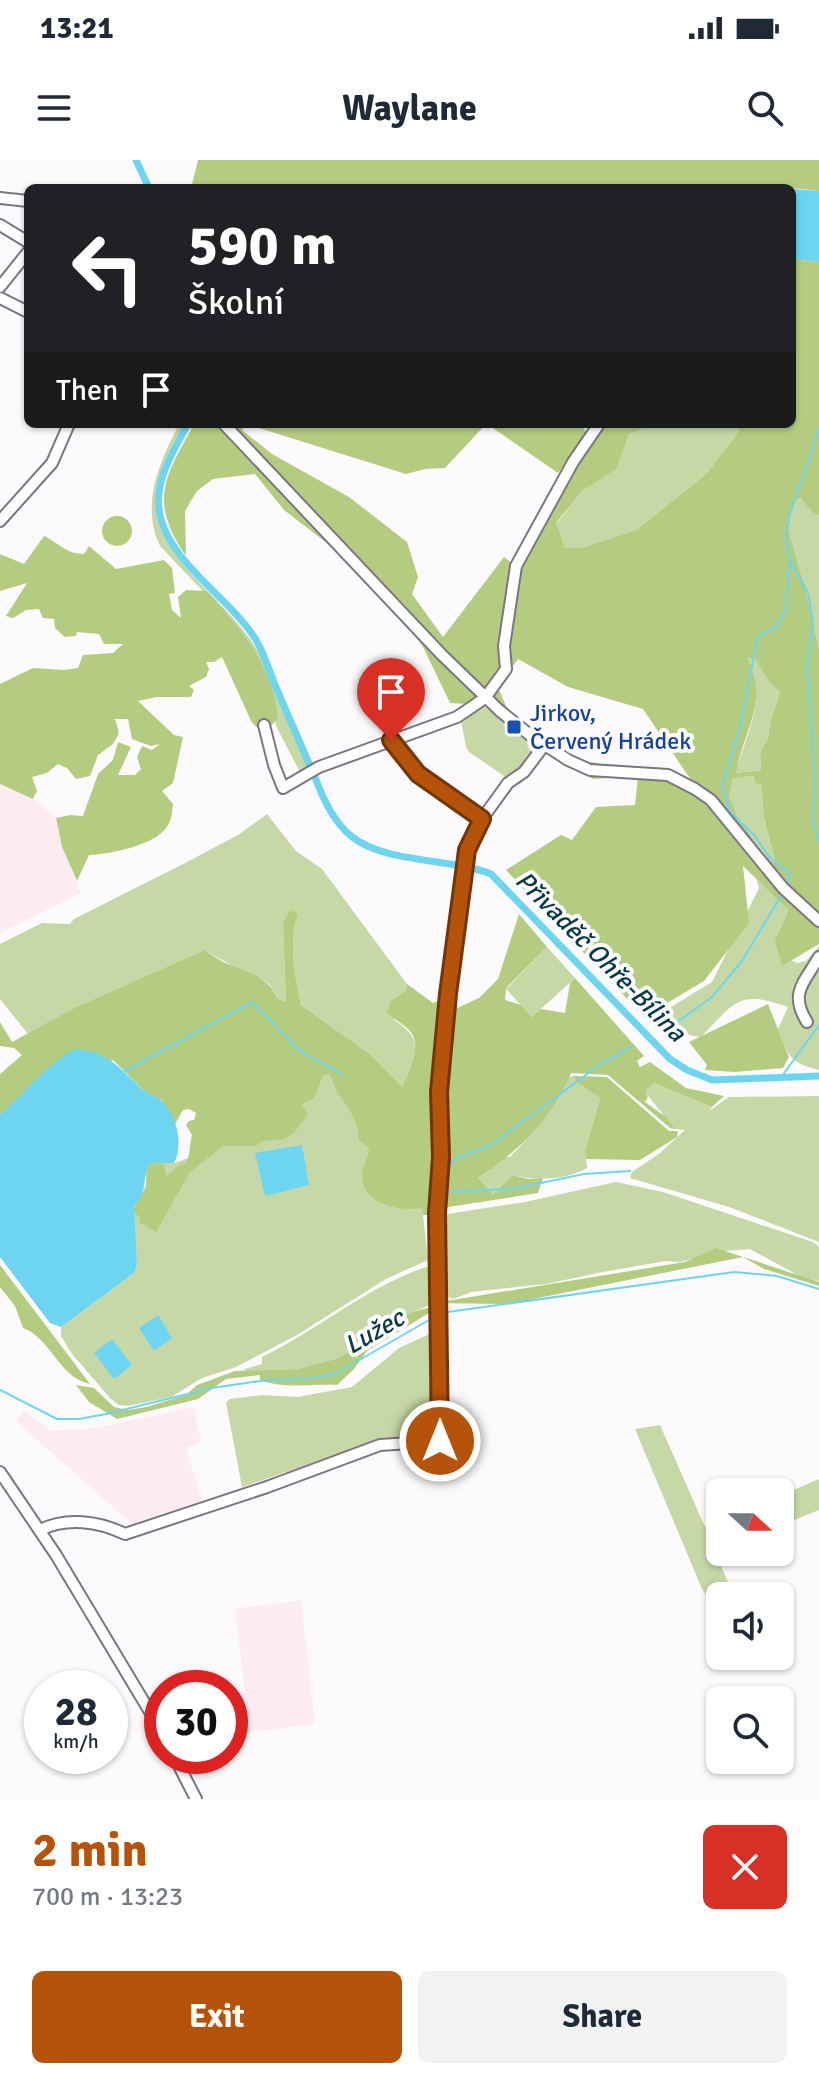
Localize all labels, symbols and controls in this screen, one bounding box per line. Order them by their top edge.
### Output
text: 13:21 [40,10,114,47]
icon: menu [32,86,76,130]
text: Waylane [342,86,477,131]
icon: search [743,86,787,130]
text: 590 m [188,211,336,280]
icon: left [56,216,160,320]
text: Školní [188,280,284,325]
icon: arrive [134,368,178,412]
text: Then [56,372,118,409]
pin [357,658,425,740]
icon: arrive [369,670,413,714]
place label: Jirkov, Červený Hrádek [530,698,691,756]
marker: Jirkov, Červený Hrádek [505,718,523,736]
water label: Přivaděč Ohře-Bílina [508,865,693,1049]
water label: Lužec [339,1301,412,1362]
position arrow [398,1399,482,1483]
north arrow [706,1478,794,1566]
map controls [706,1478,794,1774]
button: sound [706,1582,794,1670]
speed limit sign: 30 [144,1670,248,1774]
button: search [706,1686,794,1774]
text: 28 [54,1687,98,1737]
text: km/h [53,1729,99,1754]
text: 2 min [32,1821,148,1880]
button: close [703,1825,787,1909]
text: 700 m · 13:23 [32,1881,183,1913]
button: Exit [32,1971,402,2063]
button: Share [418,1971,787,2063]

